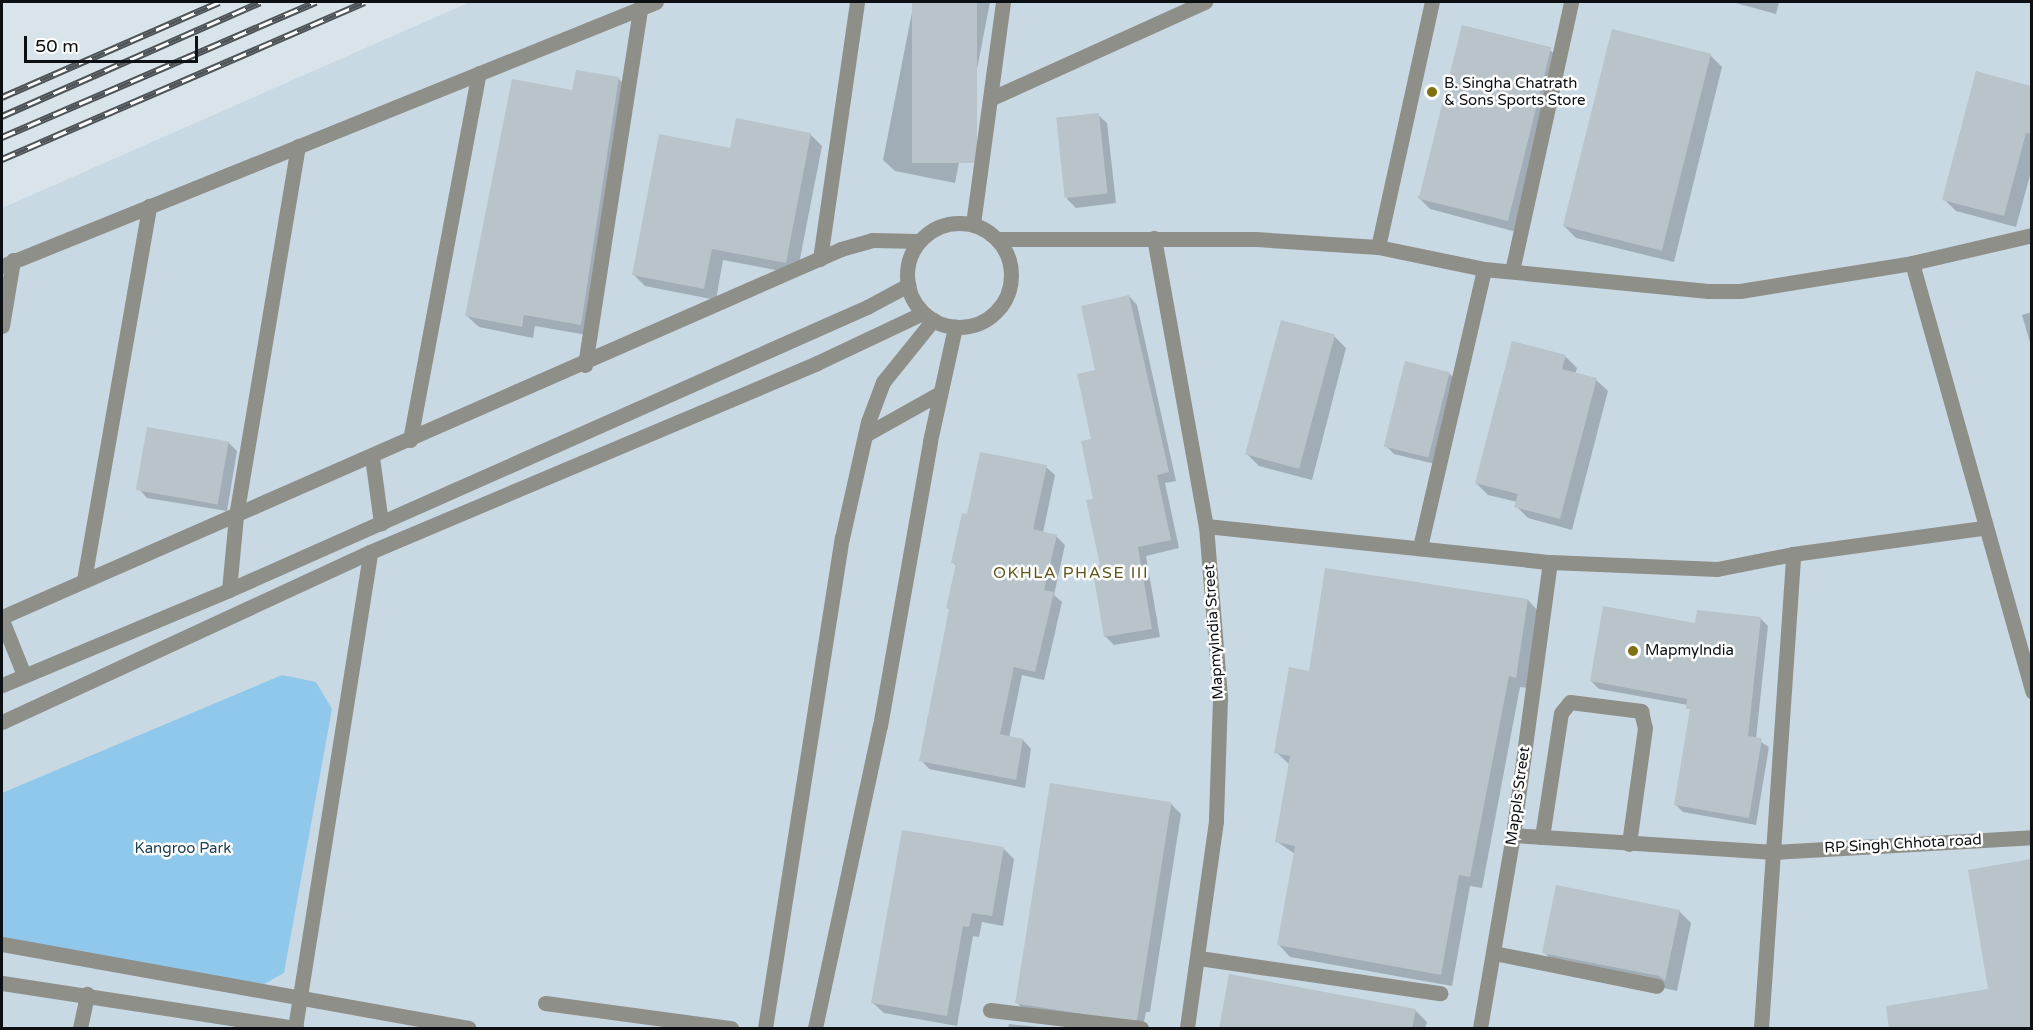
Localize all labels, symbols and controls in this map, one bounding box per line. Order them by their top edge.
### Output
scale bar [27,24,201,62]
text: 50 m [35,35,79,57]
place label: B. Singha Chatrath & Sons Sports Store [1444,74,1585,109]
marker: B. Singha Chatrath & Sons Sports Store [1425,85,1439,99]
district label: OKHLA PHASE III [993,563,1149,583]
street label: MapmyIndia Street [1200,564,1228,700]
place label: MapmyIndia [1645,642,1734,660]
marker: MapmyIndia [1626,644,1640,658]
street label: Mappls Street [1502,745,1534,847]
street label: RP Singh Chhota road [1824,831,1982,857]
park label: Kangroo Park [135,840,231,858]

